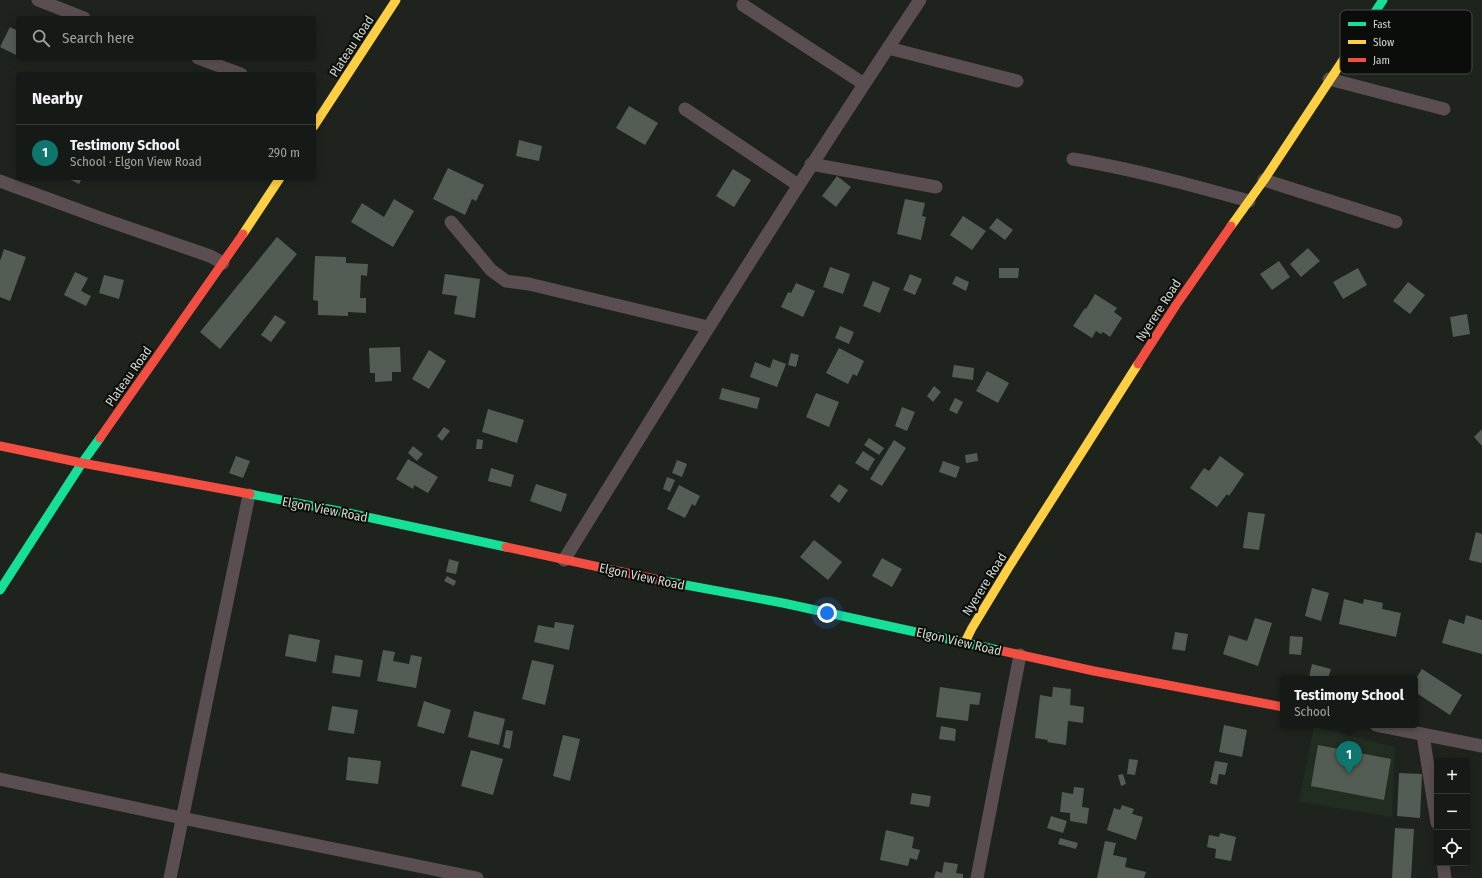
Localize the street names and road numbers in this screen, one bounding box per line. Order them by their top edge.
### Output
street label: Plateau Road [326,13,377,80]
street label: Nyerere Road [1133,276,1184,344]
street label: Plateau Road [102,343,155,409]
street label: Elgon View Road [281,494,369,525]
street label: Nyerere Road [959,550,1010,618]
street label: Elgon View Road [598,560,686,593]
street label: Elgon View Road [915,624,1003,659]

